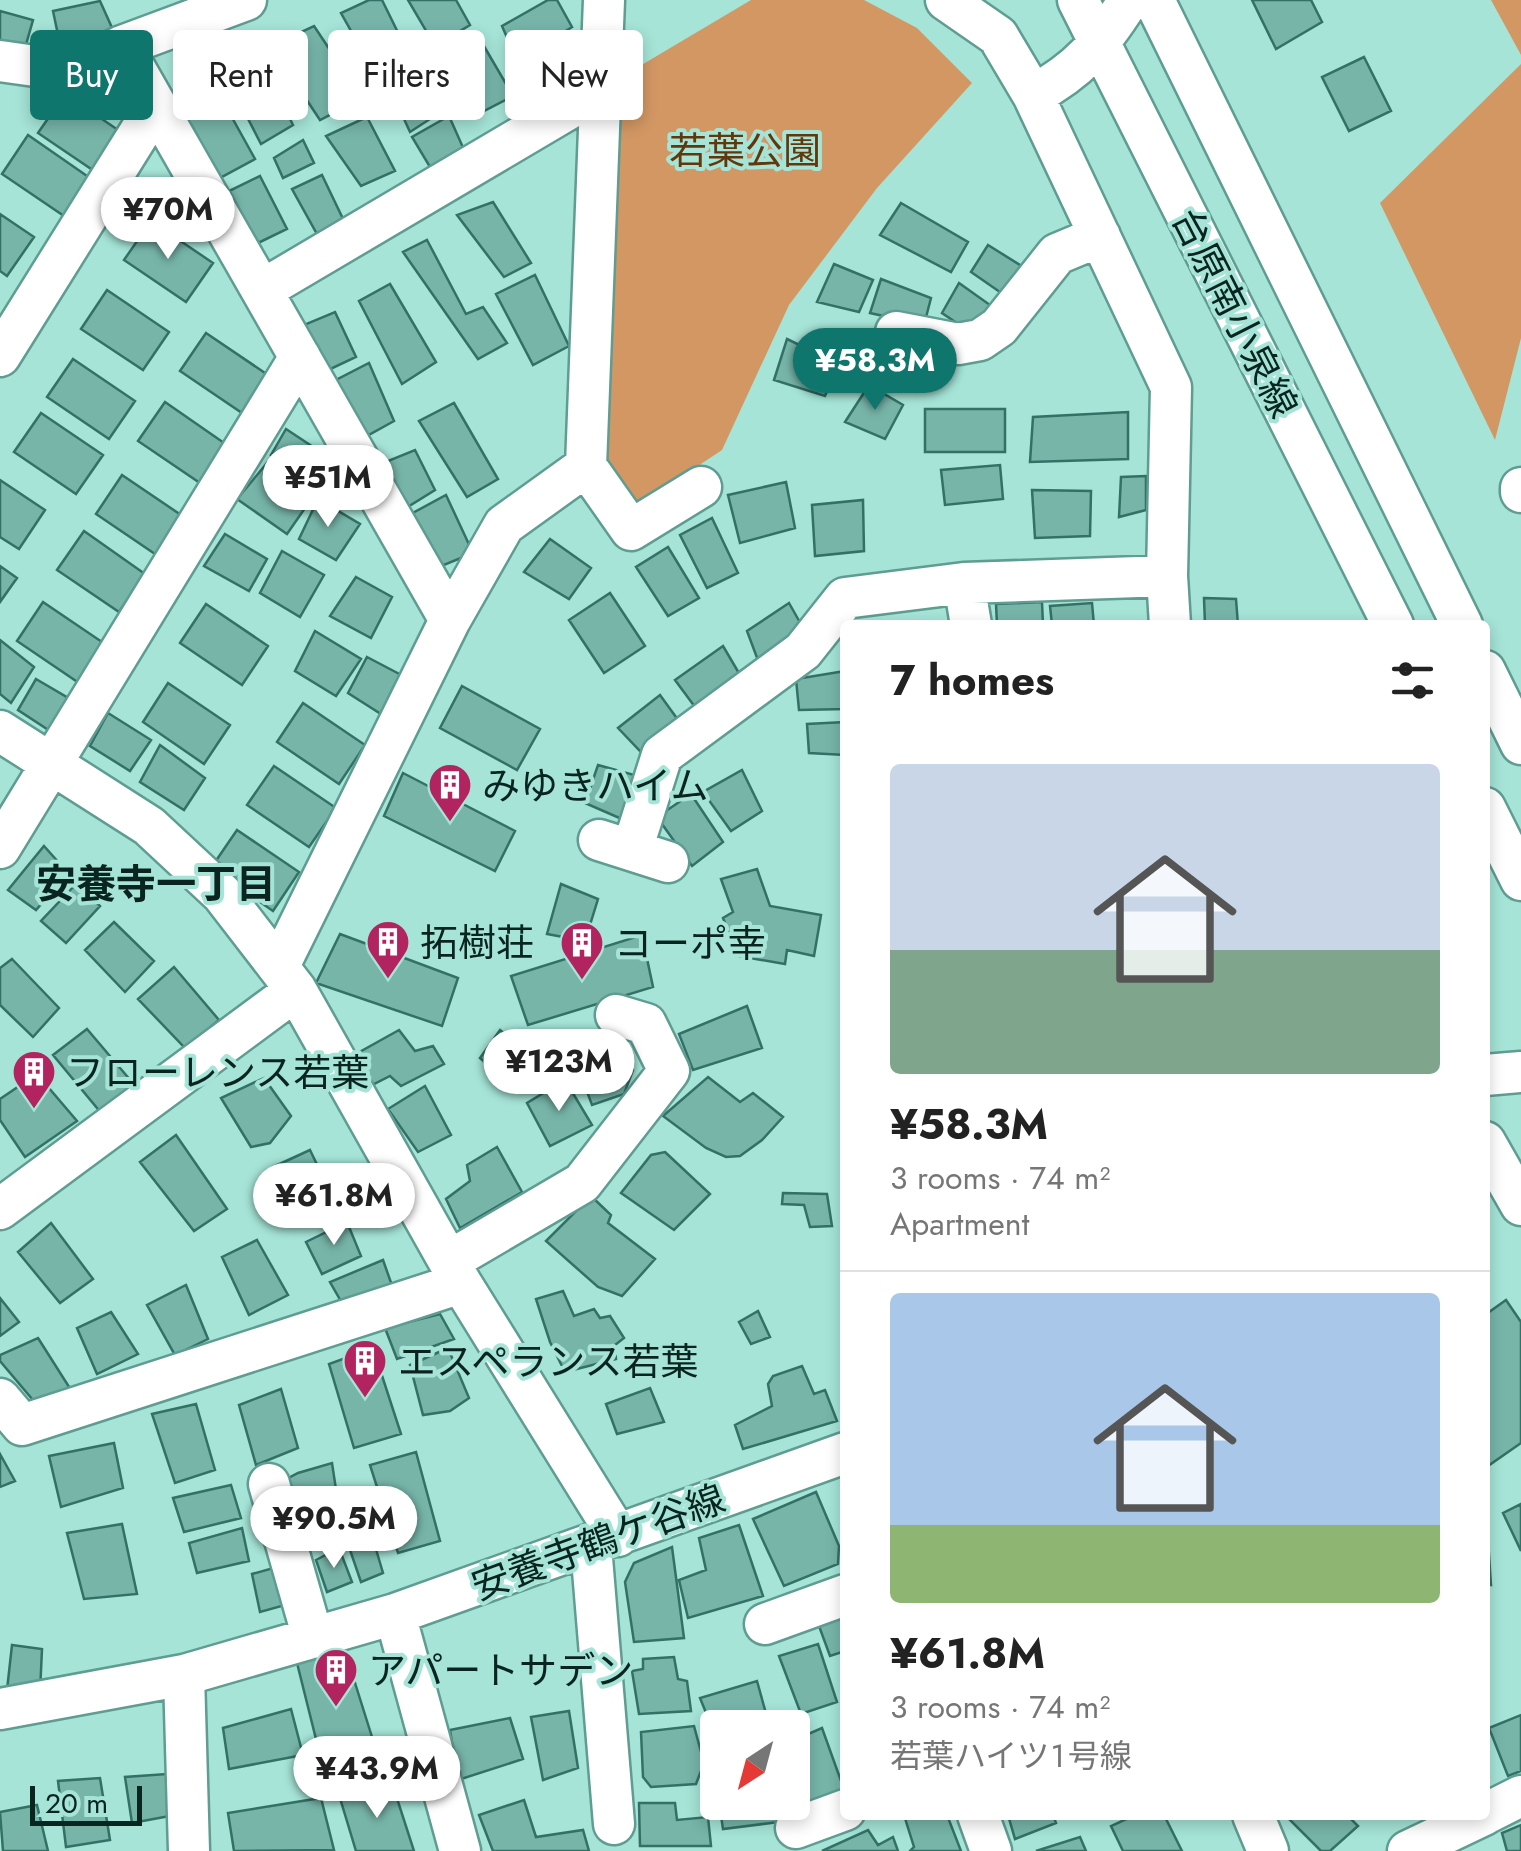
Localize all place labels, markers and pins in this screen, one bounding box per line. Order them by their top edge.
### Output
pin: ¥70M [109,177,227,262]
pin: ¥58.3M [794,328,956,413]
pin: ¥51M [269,445,387,530]
place label: みゆきハイム [482,758,708,813]
building icon: みゆきハイム [427,762,473,823]
place label: 拓樹荘 [420,915,534,970]
place label: コーポ幸 [614,916,766,971]
building icon: 拓樹荘 [365,919,411,980]
building icon: コーポ幸 [559,920,605,981]
pin: ¥123M [489,1029,629,1114]
place label: フローレンス若葉 [66,1045,369,1100]
building icon: フローレンス若葉 [11,1049,57,1110]
pin: ¥61.8M [253,1163,415,1248]
place label: エスペランス若葉 [398,1334,699,1389]
building icon: エスペランス若葉 [342,1338,388,1399]
pin: ¥90.5M [253,1486,415,1571]
place label: アパートサデン [368,1643,633,1698]
building icon: アパートサデン [313,1647,359,1708]
pin: ¥43.9M [296,1736,458,1821]

